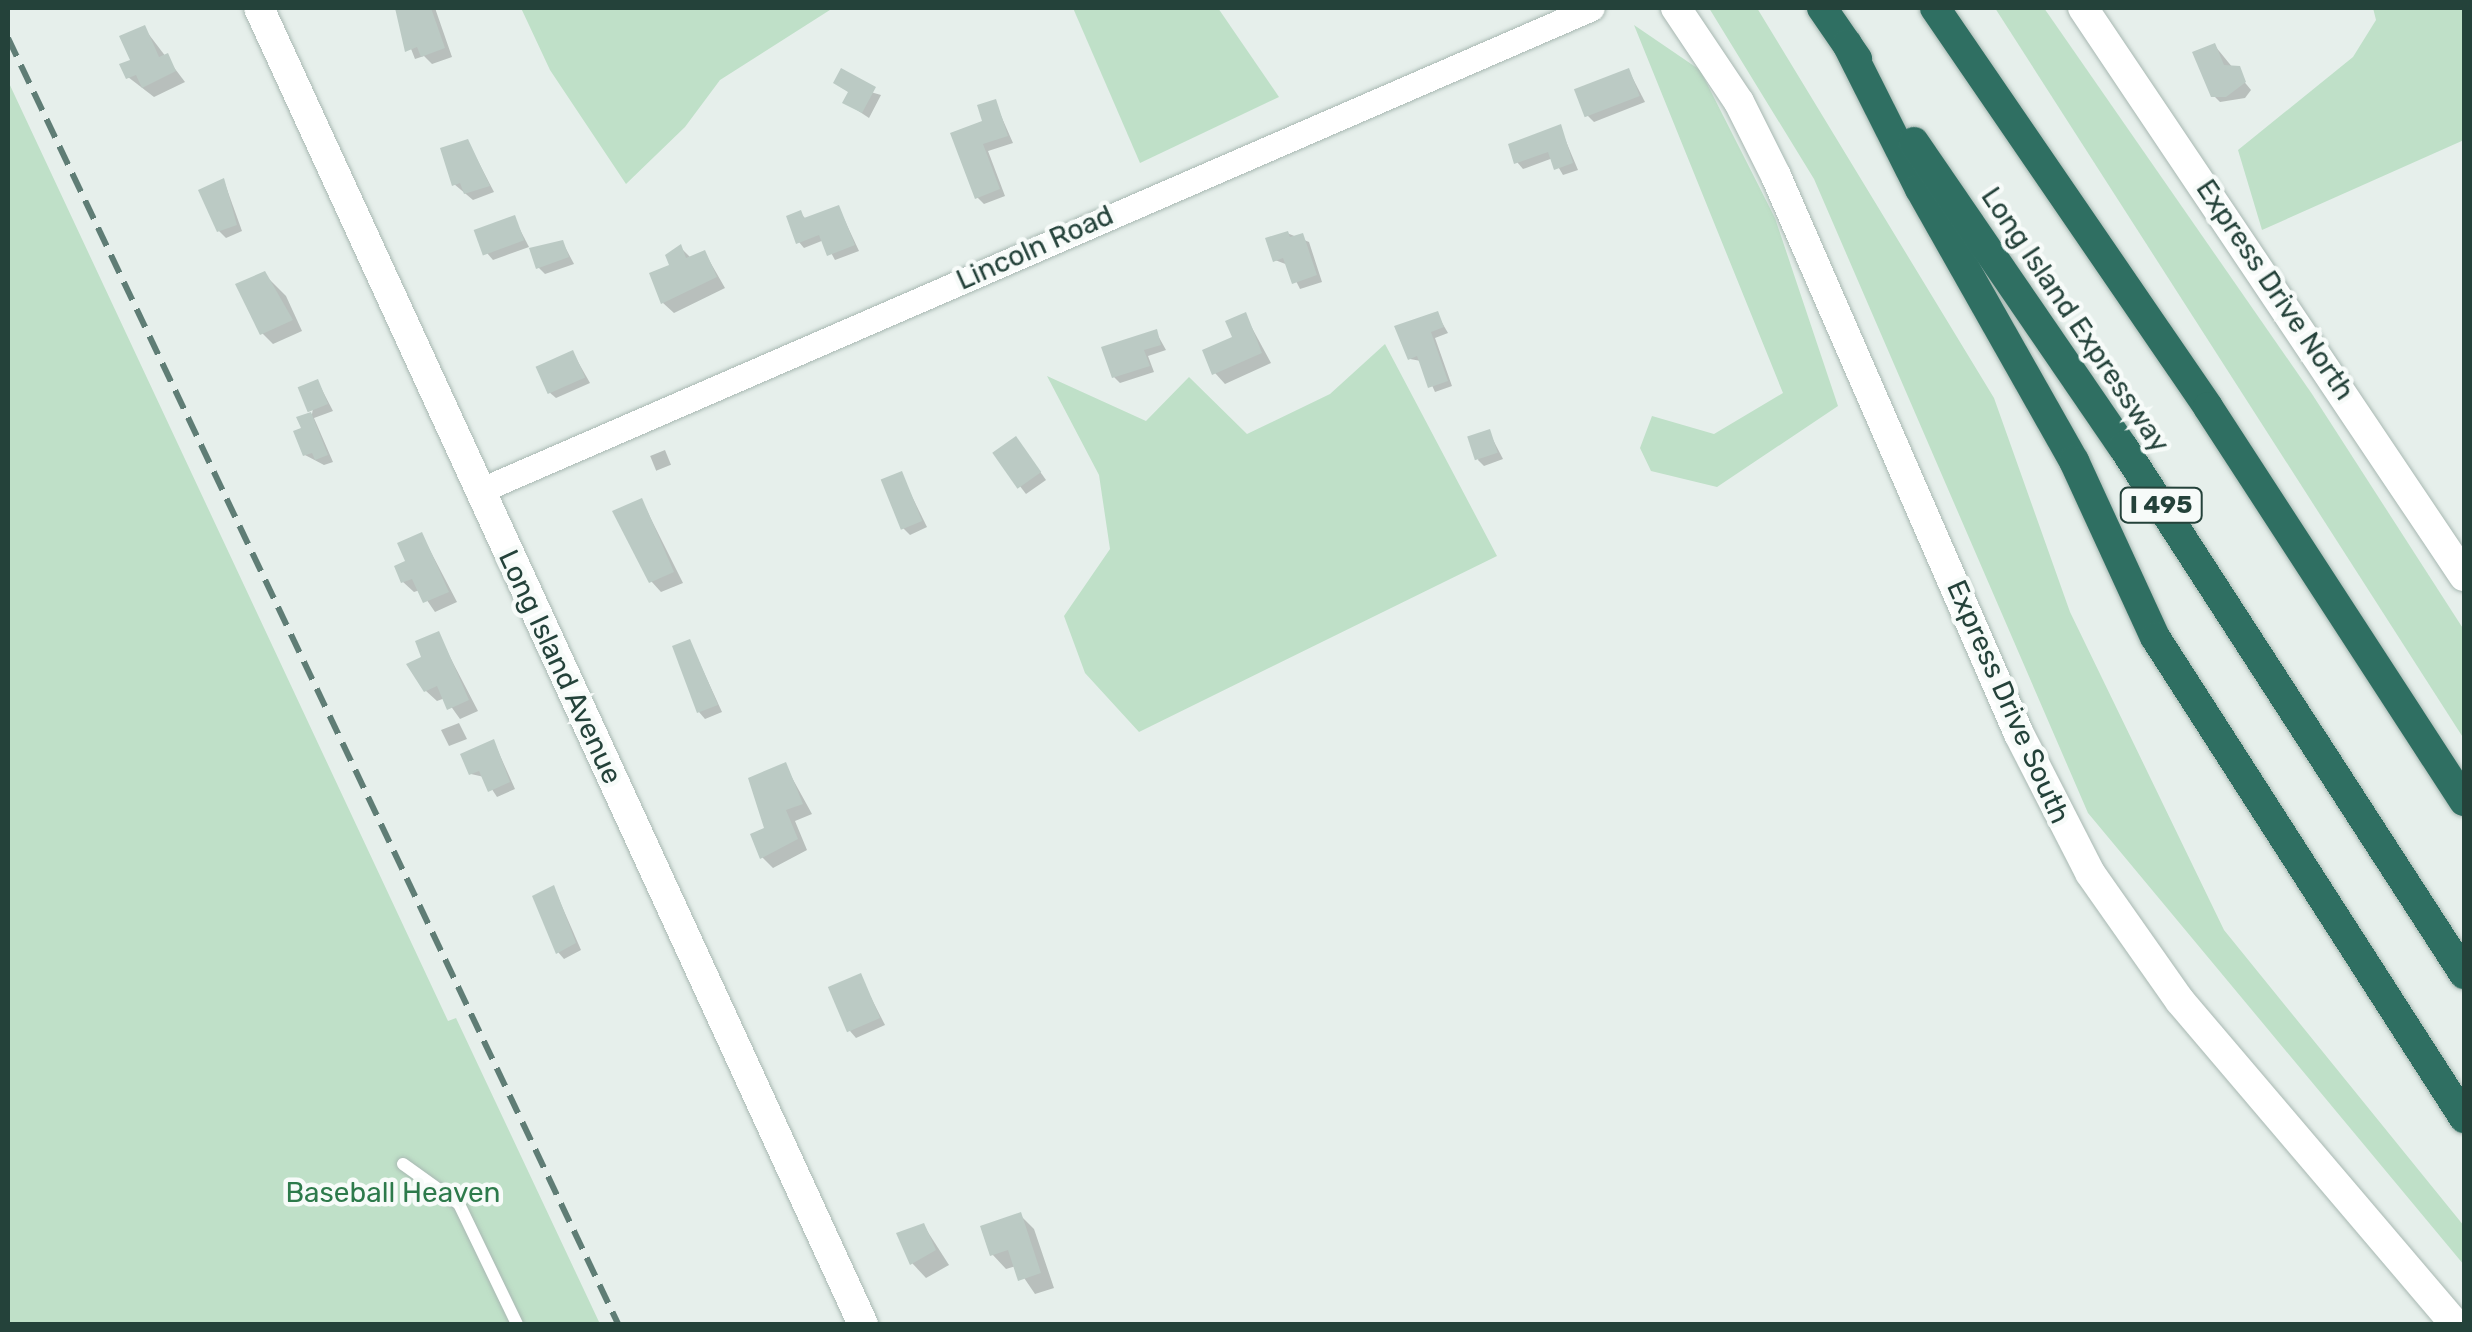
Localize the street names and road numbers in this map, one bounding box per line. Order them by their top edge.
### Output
street label: Express Drive North [2189,173,2361,407]
street label: Long Island Expressway [1974,181,2176,459]
street label: Lincoln Road [951,198,1119,298]
road number: I 495 [2118,485,2204,525]
street label: Long Island Avenue [491,544,629,790]
street label: Express Drive South [1939,575,2077,829]

